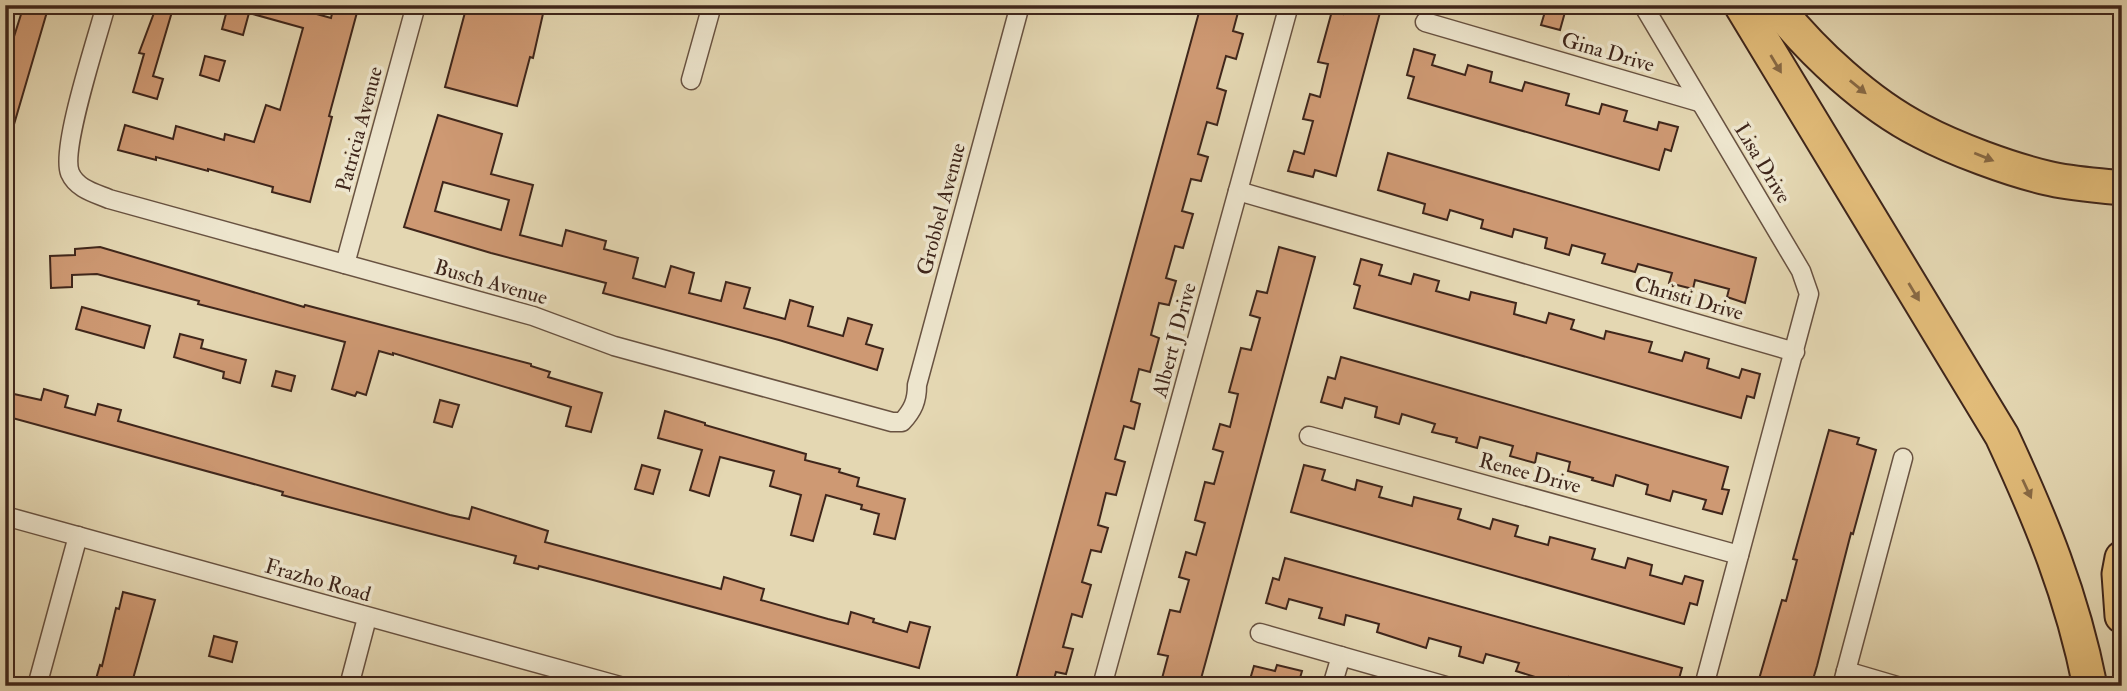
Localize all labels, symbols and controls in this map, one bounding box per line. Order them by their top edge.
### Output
street label: Gina Drive [1558,26,1658,79]
one-way arrow [1770,54,1782,73]
street label: Patricia Avenue [330,63,389,195]
one-way arrow [1849,80,1867,95]
street label: Lisa Drive [1728,118,1797,209]
street label: Grobbel Avenue [911,140,972,278]
one-way arrow [1974,152,1995,163]
street label: Busch Avenue [431,253,551,312]
street label: Christi Drive [1631,270,1747,327]
street label: Albert J Drive [1146,280,1203,401]
one-way arrow [1908,282,1920,301]
street label: Renee Drive [1476,447,1584,500]
one-way arrow [2021,479,2033,499]
street label: Frazho Road [262,553,374,609]

